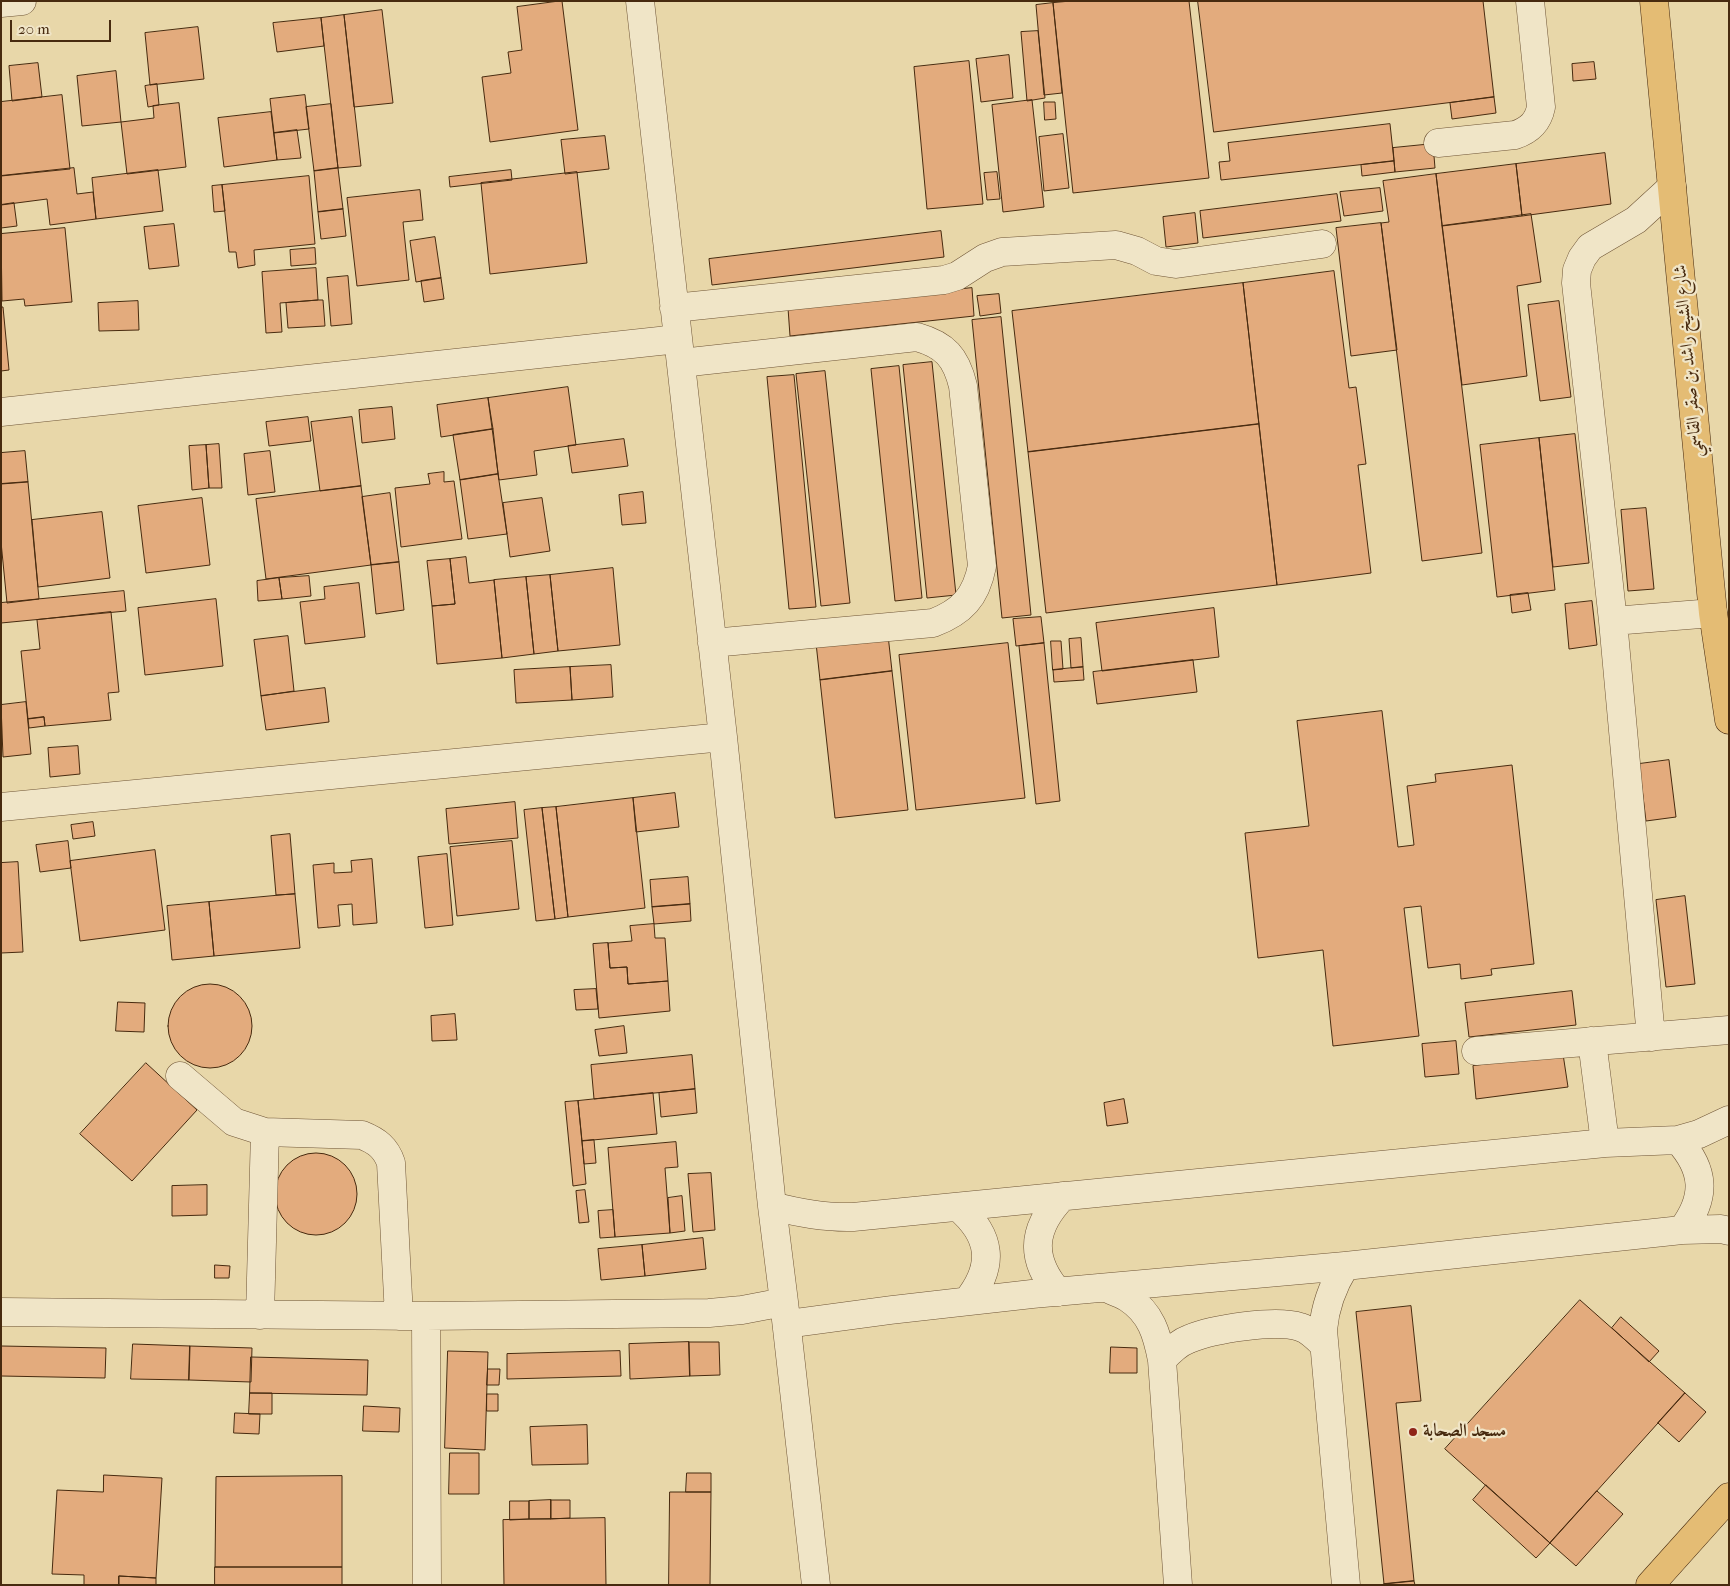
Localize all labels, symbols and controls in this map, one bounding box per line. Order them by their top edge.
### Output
scale bar [12,10,114,42]
text: 20 m [18,20,50,38]
street label: شارع الشيخ راشد بن صقر القاسمي [1670,264,1708,458]
place label: مسجد الصحابة [1423,1421,1506,1443]
marker: مسجد الصحابة [1407,1426,1419,1438]

